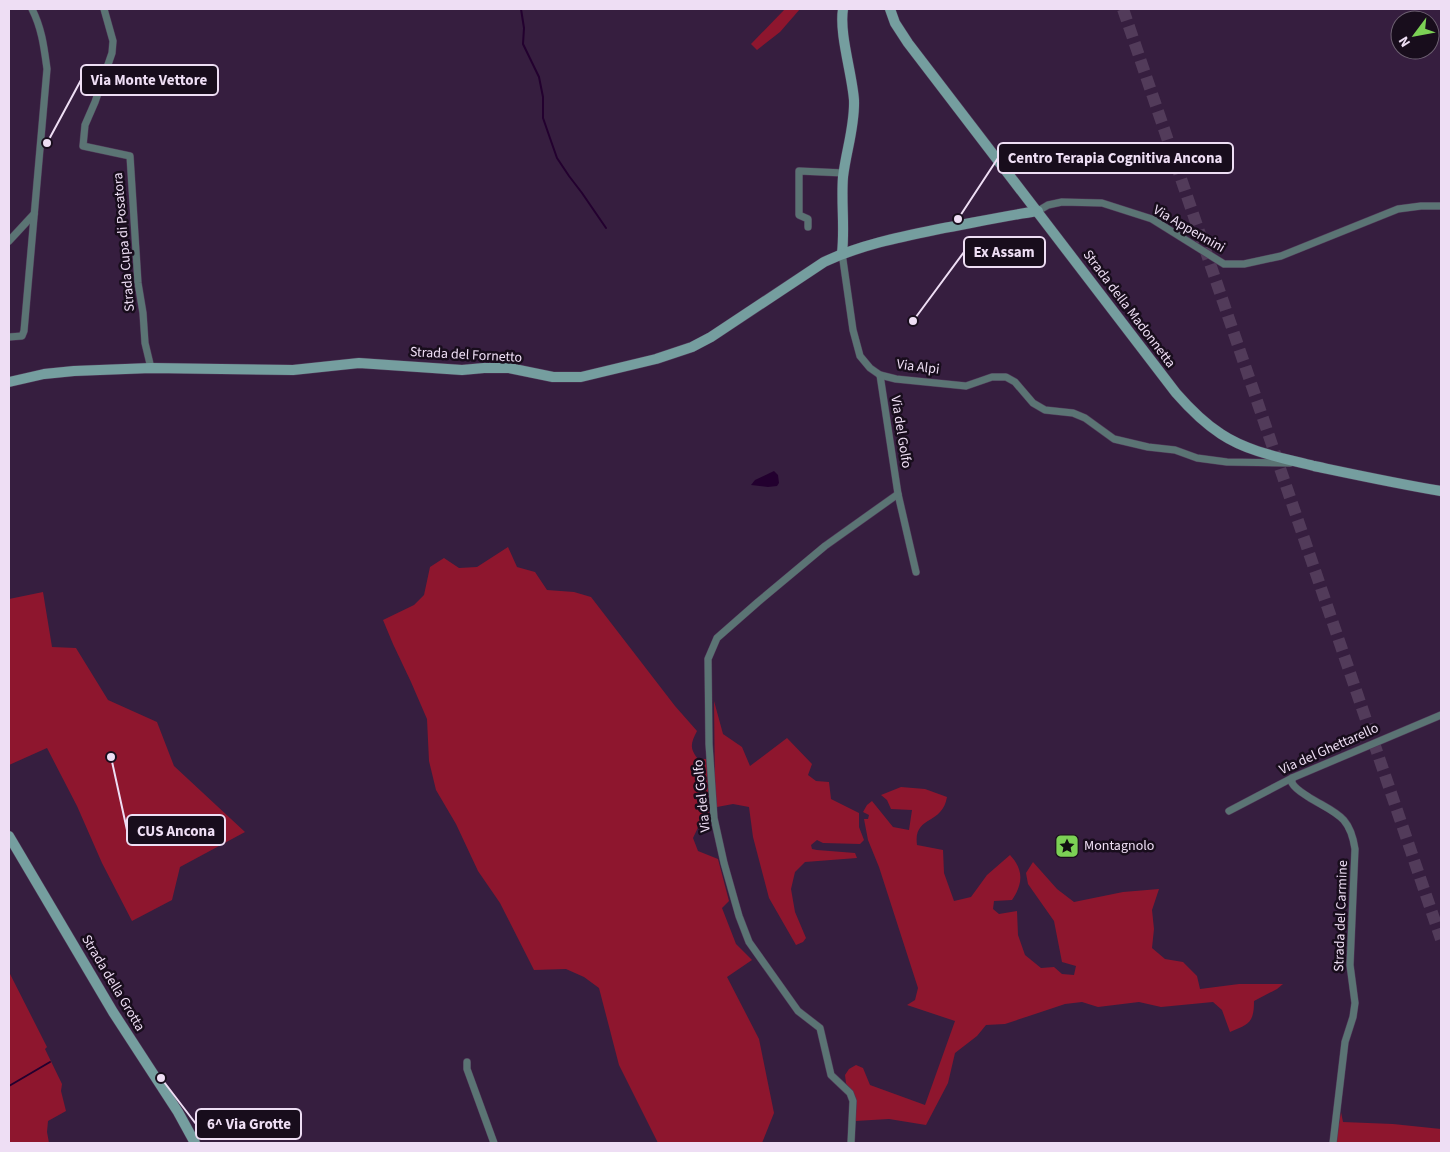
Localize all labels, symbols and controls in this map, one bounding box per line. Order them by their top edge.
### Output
north arrow [1390,10,1440,60]
text: N [1394,32,1416,51]
callout: Via Monte Vettore [81,65,218,95]
text: Via Monte Vettore [90,70,207,91]
callout: Centro Terapia Cognitiva Ancona [998,143,1233,173]
text: Centro Terapia Cognitiva Ancona [1008,148,1222,169]
street label: Strada Cupa di Posatora [108,172,140,312]
street label: Via Appennini [1149,200,1229,258]
callout: Ex Assam [964,237,1045,267]
text: Ex Assam [973,242,1035,263]
street label: Strada della Madonnetta [1078,246,1180,372]
street label: Strada del Fornetto [409,342,523,368]
street label: Via Alpi [895,354,941,380]
street label: Via del Golfo [885,394,917,470]
street label: Via del Ghettarello [1276,718,1382,780]
street label: Via del Golfo [688,759,716,833]
callout: CUS Ancona [127,815,225,845]
text: CUS Ancona [137,821,215,842]
place icon: Montagnolo [1054,833,1080,859]
place label: Montagnolo [1084,836,1154,856]
street label: Strada del Carmine [1329,860,1353,972]
street label: Strada della Grotta [76,931,150,1035]
callout: 6^ Via Grotte [196,1109,301,1139]
text: 6^ Via Grotte [207,1114,291,1135]

